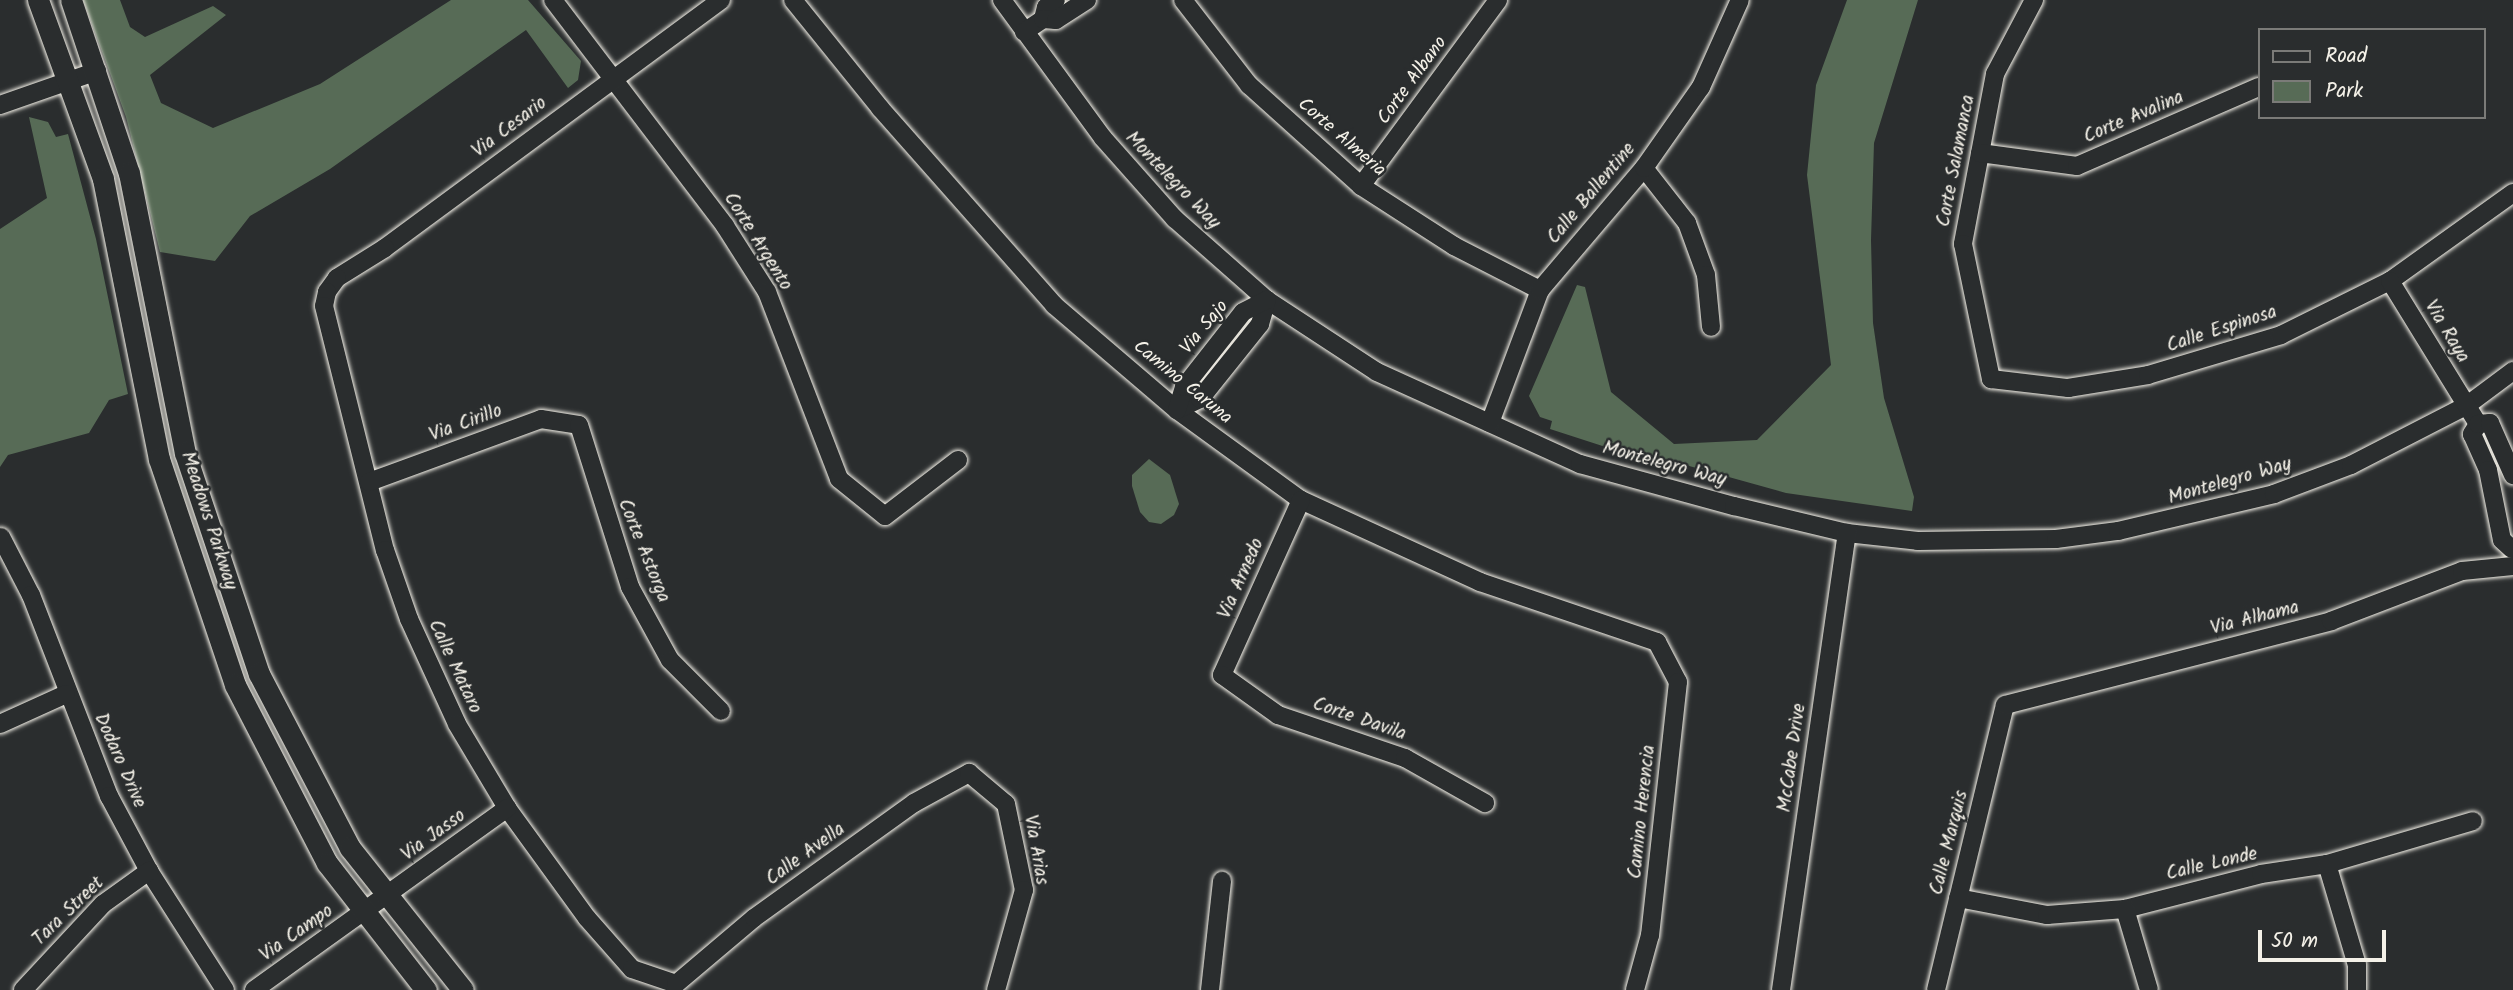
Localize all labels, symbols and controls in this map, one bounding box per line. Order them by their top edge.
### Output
legend [2258,28,2485,119]
street label: Corte Albano [1373,32,1453,130]
text: Road [2325,40,2367,73]
text: Park [2325,75,2363,108]
street label: Corte Avalina [2081,87,2187,149]
street label: Via Cesario [468,93,552,163]
street label: Corte Salamanca [1933,93,1981,229]
street label: Corte Almeria [1292,94,1390,182]
street label: Montelegro Way [1120,127,1224,235]
street label: Calle Ballentine [1543,139,1641,249]
street label: Corte Argento [718,189,796,295]
street label: Via Sajo [1176,296,1234,360]
street label: Via Raya [2418,297,2474,367]
street label: Calle Espinosa [2164,301,2280,359]
street label: Camino Caruna [1128,336,1236,430]
street label: Via Cirillo [426,400,506,448]
street label: Montelegro Way [1600,438,1728,492]
street label: Meadows Parkway [175,449,241,593]
street label: Montelegro Way [2166,454,2294,510]
street label: Corte Astorga [612,496,674,606]
street label: Via Arnedo [1214,535,1270,623]
street label: Via Alhama [2208,597,2302,641]
street label: Calle Mataro [422,616,486,718]
street label: Corte Davila [1309,693,1409,747]
street label: McCabe Drive [1774,702,1812,814]
street label: Dodaro Drive [88,710,150,812]
street label: Camino Herencia [1625,744,1661,880]
street label: Calle Marquis [1926,788,1974,898]
street label: Via Jasso [397,805,471,867]
street label: Via Arias [1018,813,1052,887]
street label: Calle Avella [762,819,850,891]
street label: Calle Londe [2164,843,2260,887]
street label: Tara Street [29,873,109,951]
street label: Via Campo [256,900,338,968]
scale bar [2261,916,2389,960]
text: 50 m [2271,925,2318,958]

